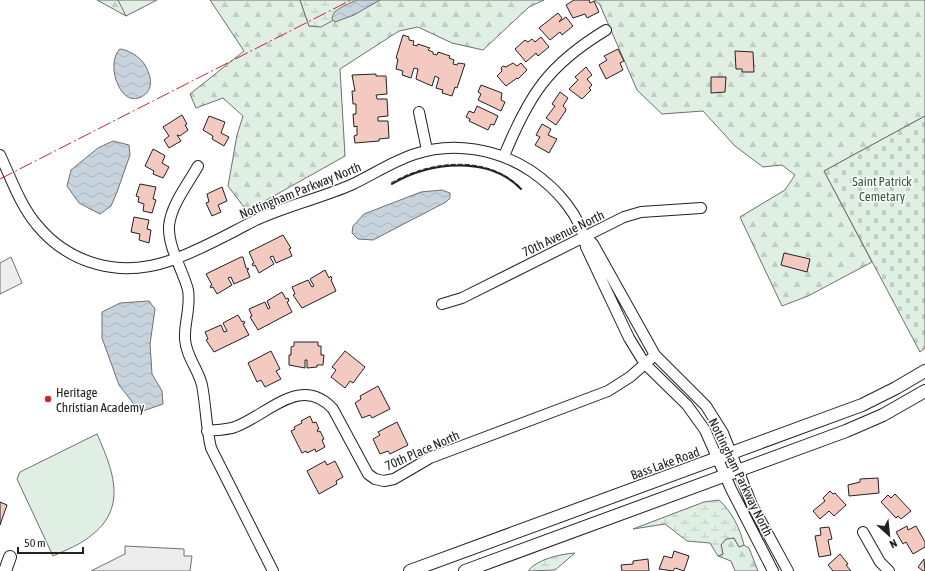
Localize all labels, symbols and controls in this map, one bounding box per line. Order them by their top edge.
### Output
street label: Nottingham Parkway North [237,159,363,222]
park label: Saint Patrick Cemetary [852,174,912,204]
street label: 70th Avenue North [520,207,607,260]
place label: Heritage Christian Academy [56,385,145,415]
marker: Heritage Christian Academy [43,394,53,404]
street label: Nottingham Parkway North [705,416,776,539]
street label: 70th Place North [383,427,462,474]
street label: Bass Lake Road [629,444,702,483]
north arrow [869,515,909,555]
scale bar [18,529,83,555]
text: 50 m [24,536,46,550]
text: N [888,537,899,551]

